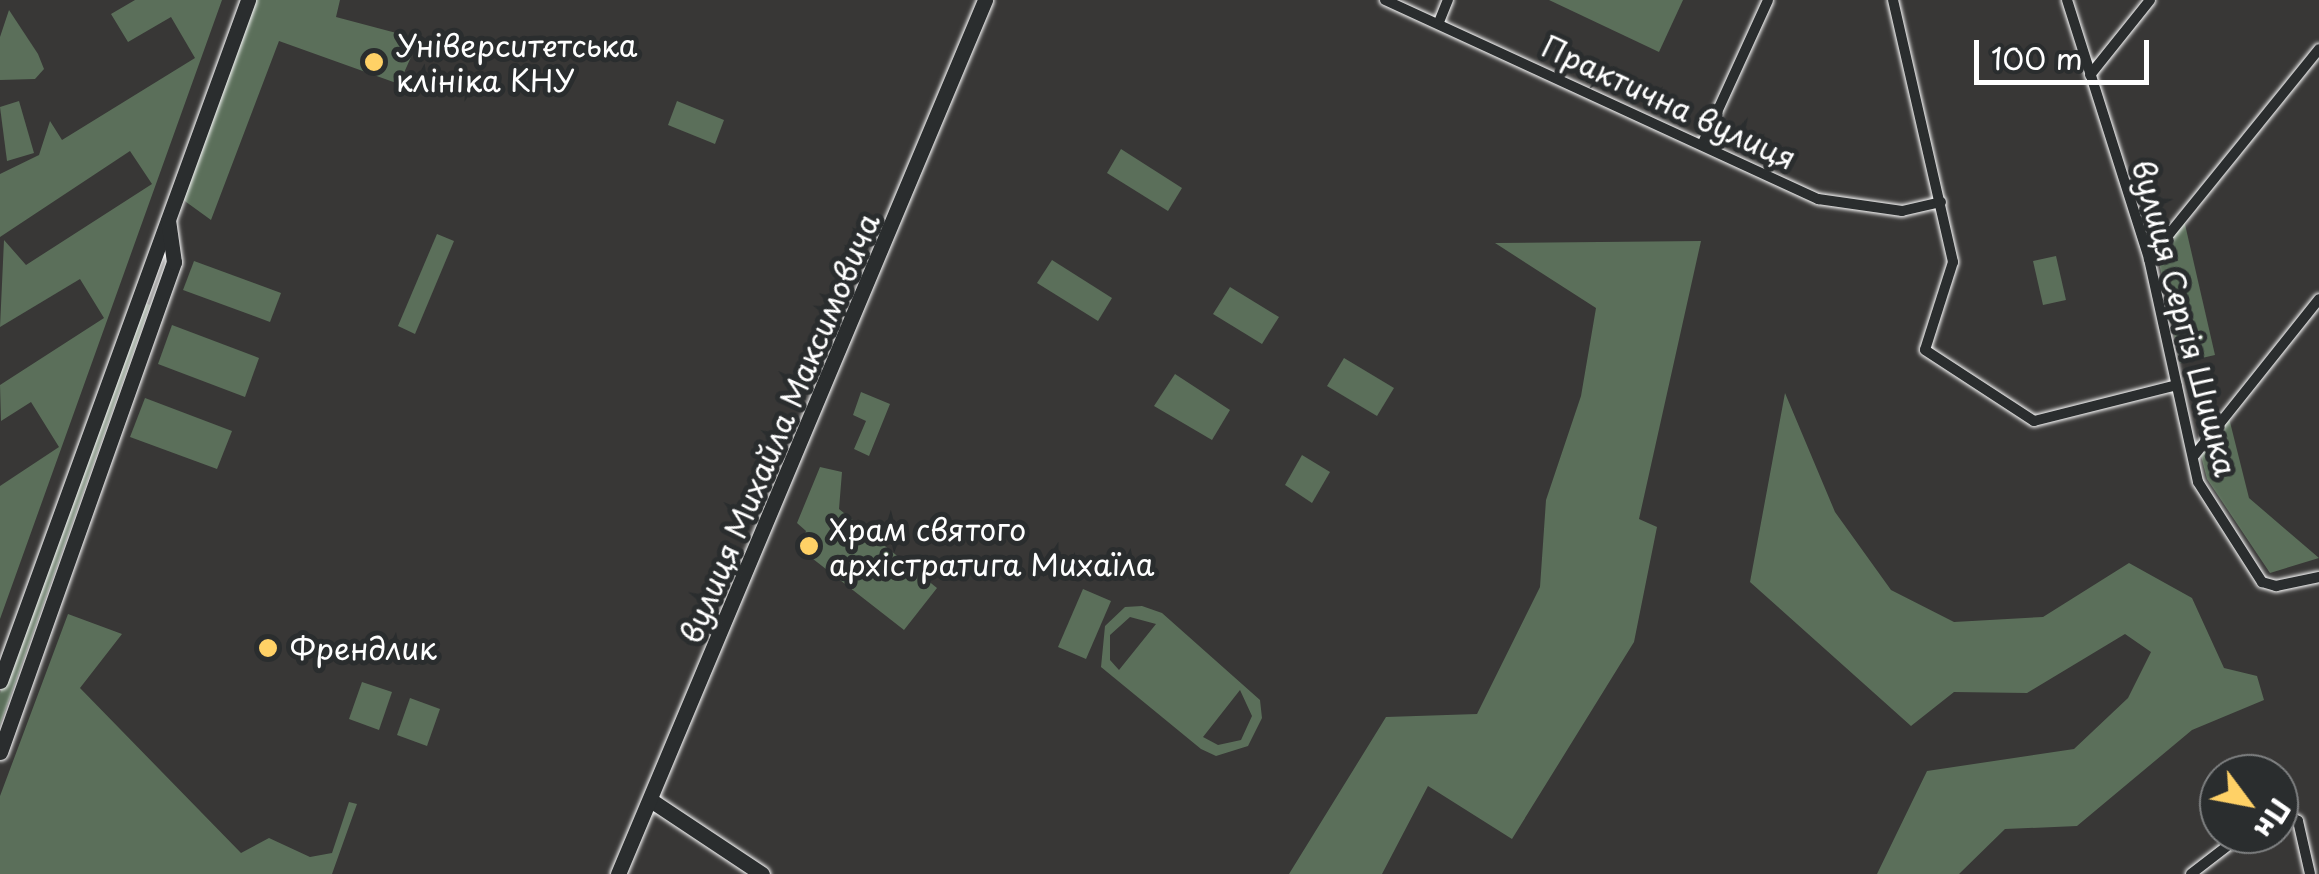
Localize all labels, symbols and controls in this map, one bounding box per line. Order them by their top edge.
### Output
scale bar [1979,20,2154,82]
place label: Університетська клініка КНУ [396,27,637,98]
street label: Практична вулиця [1536,27,1802,177]
text: 100 m [1991,35,2083,80]
marker: Університетська клініка КНУ [361,49,387,75]
street label: вулиця Сергія Шишка [2125,155,2245,481]
street label: вулиця Михайла Максимовича [672,207,886,649]
place label: Храм святого архістратига Михаїла [829,511,1156,582]
marker: Храм святого архістратига Михаїла [798,535,820,557]
place label: Френдлик [290,630,437,666]
marker: Френдлик [255,635,281,661]
north arrow [2199,754,2299,854]
text: Пн [2244,790,2302,848]

